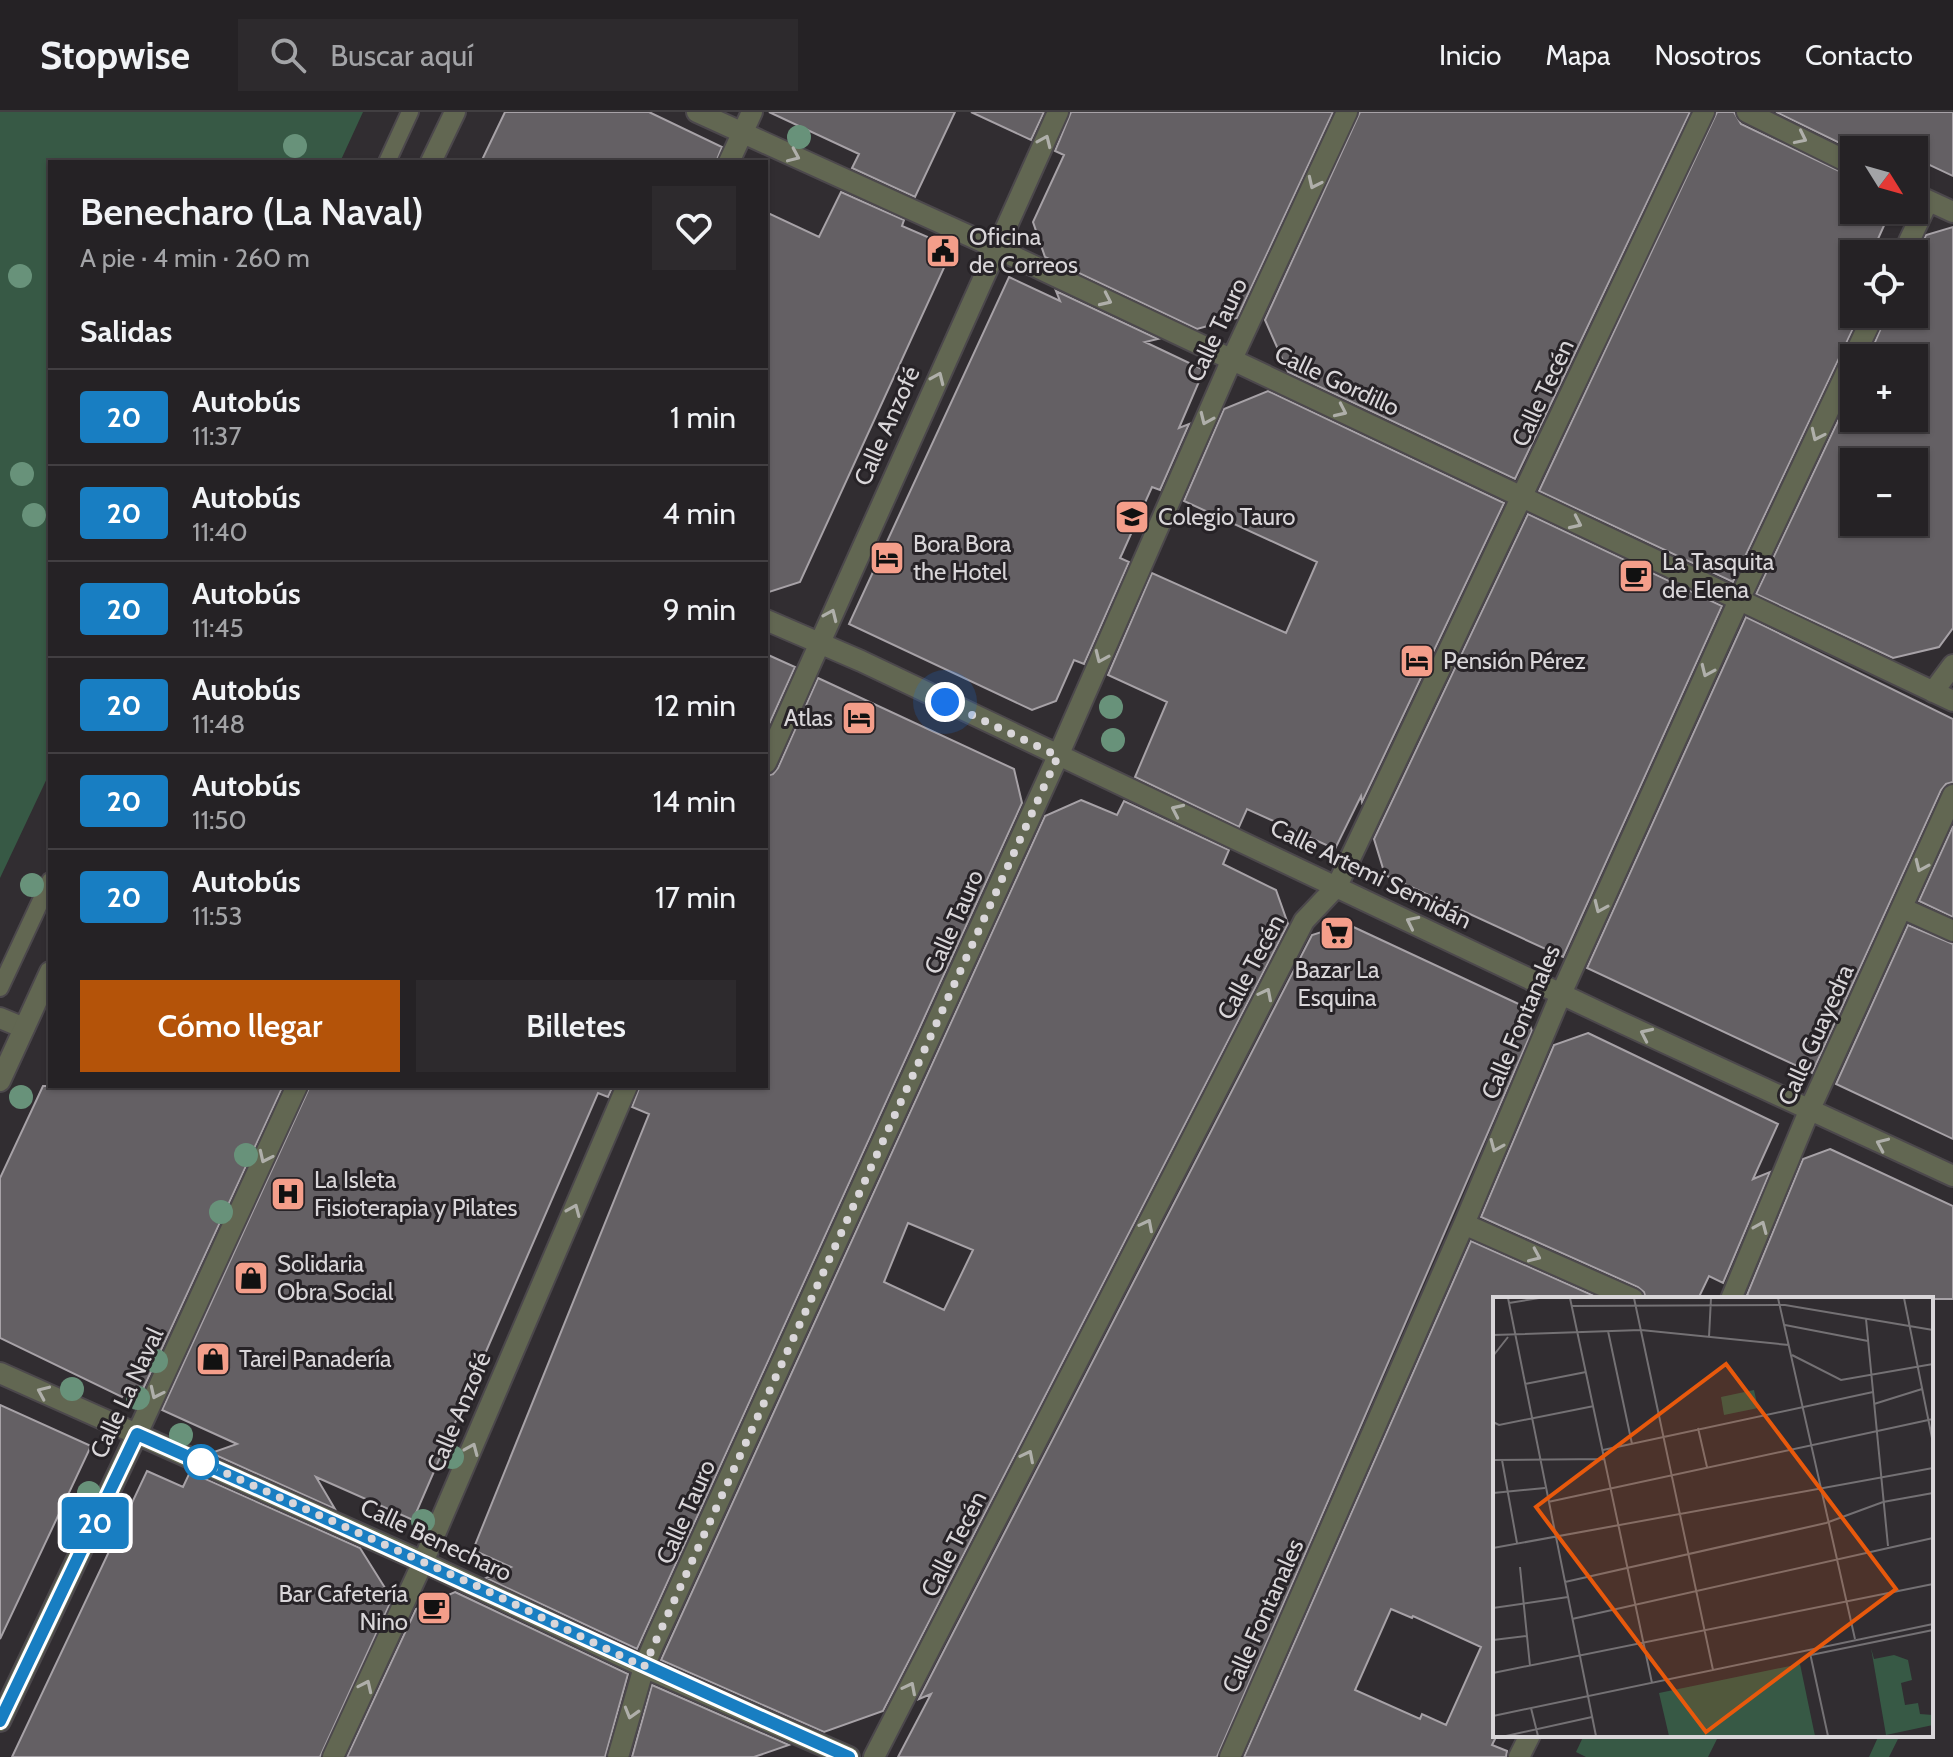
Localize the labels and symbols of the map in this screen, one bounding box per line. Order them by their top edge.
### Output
one-way arrow [1792,129,1807,144]
one-way arrow [1035,135,1051,149]
north arrow [1840,136,1928,224]
one-way arrow [785,146,800,162]
one-way arrow [1308,174,1324,189]
place label: Oficina de Correos [969,222,1078,279]
public building icon: Oficina de Correos [924,232,962,270]
street label: Calle Tauro [1180,273,1253,386]
one-way arrow [1098,290,1112,306]
street label: Calle Tecén [1505,335,1580,451]
street label: Calle Gordillo [1270,339,1404,422]
street label: Calle Anzofé [847,362,926,490]
one-way arrow [928,372,944,386]
one-way arrow [1333,401,1347,417]
one-way arrow [1199,411,1215,425]
one-way arrow [1811,427,1827,441]
school or university icon: Colegio Tauro [1113,498,1151,536]
place label: Colegio Tauro [1158,502,1295,531]
one-way arrow [1567,513,1582,529]
place label: Bora Bora the Hotel [913,529,1012,586]
hotel icon: Bora Bora the Hotel [868,539,906,577]
place label: La Tasquita de Elena [1662,547,1775,604]
cafe icon: La Tasquita de Elena [1617,557,1655,595]
one-way arrow [821,609,837,623]
hotel icon: Pensión Pérez [1398,642,1436,680]
place label: Pensión Pérez [1443,646,1586,675]
one-way arrow [1095,649,1111,663]
one-way arrow [1701,662,1717,677]
your location [925,682,965,722]
hotel icon: Atlas [840,699,878,737]
place label: Atlas [784,703,833,732]
one-way arrow [1171,804,1185,820]
street label: Calle Artemi Semidán [1266,812,1476,935]
one-way arrow [1915,858,1931,872]
street label: Calle Tauro [918,865,989,978]
one-way arrow [1593,899,1609,914]
street label: Calle Tecén [1211,909,1290,1024]
supermarket icon: Bazar La Esquina [1318,914,1356,952]
one-way arrow [1405,916,1420,932]
street label: Calle Fontanales [1475,940,1566,1104]
place label: Bazar La Esquina [1294,955,1380,1012]
street label: Calle Guayedra [1772,959,1860,1110]
one-way arrow [1256,987,1272,1002]
one-way arrow [1640,1028,1655,1044]
one-way arrow [1490,1138,1506,1152]
one-way arrow [1876,1138,1890,1154]
one-way arrow [259,1149,275,1163]
place label: La Isleta Fisioterapia y Pilates [314,1165,518,1222]
hospital icon: La Isleta Fisioterapia y Pilates [269,1175,307,1213]
one-way arrow [565,1204,581,1218]
one-way arrow [1138,1219,1153,1233]
one-way arrow [1752,1221,1768,1235]
one-way arrow [1527,1246,1541,1262]
place label: Solidaria Obra Social [277,1249,394,1306]
shop icon: Solidaria Obra Social [232,1259,270,1297]
inset map [1493,1297,1933,1737]
street label: Calle La Naval [84,1323,170,1463]
shop icon: Tarei Panadería [194,1340,232,1378]
place label: Tarei Panadería [239,1344,392,1373]
street label: Calle Anzofé [420,1347,497,1476]
one-way arrow [150,1385,166,1399]
one-way arrow [37,1386,51,1402]
one-way arrow [462,1443,478,1457]
unlabelled marker [184,1445,218,1479]
one-way arrow [1019,1450,1034,1465]
street label: Calle Tauro [650,1455,721,1568]
street label: Calle Tecén [915,1486,993,1602]
street label: Calle Benecharo [356,1492,516,1587]
line badge: 20 [59,1497,131,1549]
street label: Calle Fontanales [1216,1534,1309,1697]
place label: Bar Cafetería Nino [279,1579,408,1636]
cafe icon: Bar Cafetería Nino [415,1589,453,1627]
one-way arrow [356,1680,372,1695]
one-way arrow [900,1681,915,1696]
one-way arrow [624,1705,640,1719]

